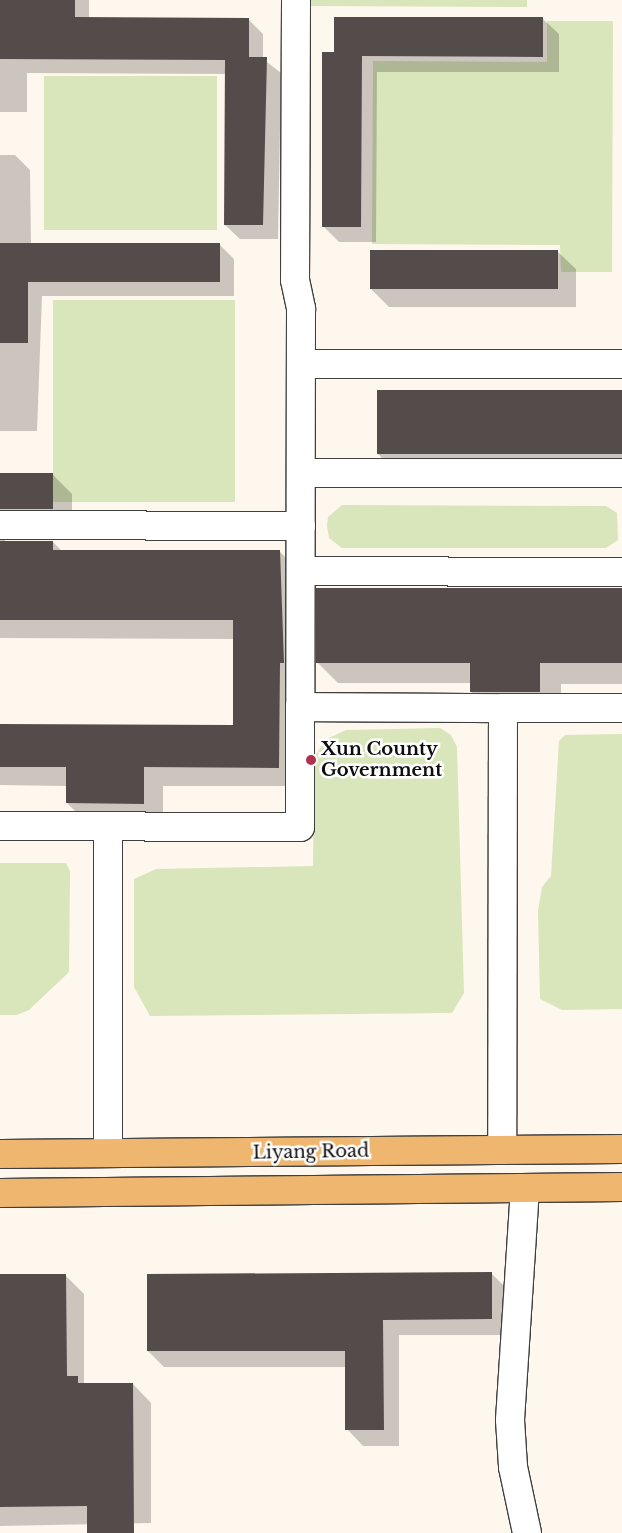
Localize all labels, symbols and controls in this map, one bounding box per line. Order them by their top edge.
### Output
place label: Xun County Government [321,739,442,782]
marker: Xun County Government [305,754,317,766]
street label: Liyang Road [252,1140,370,1164]

